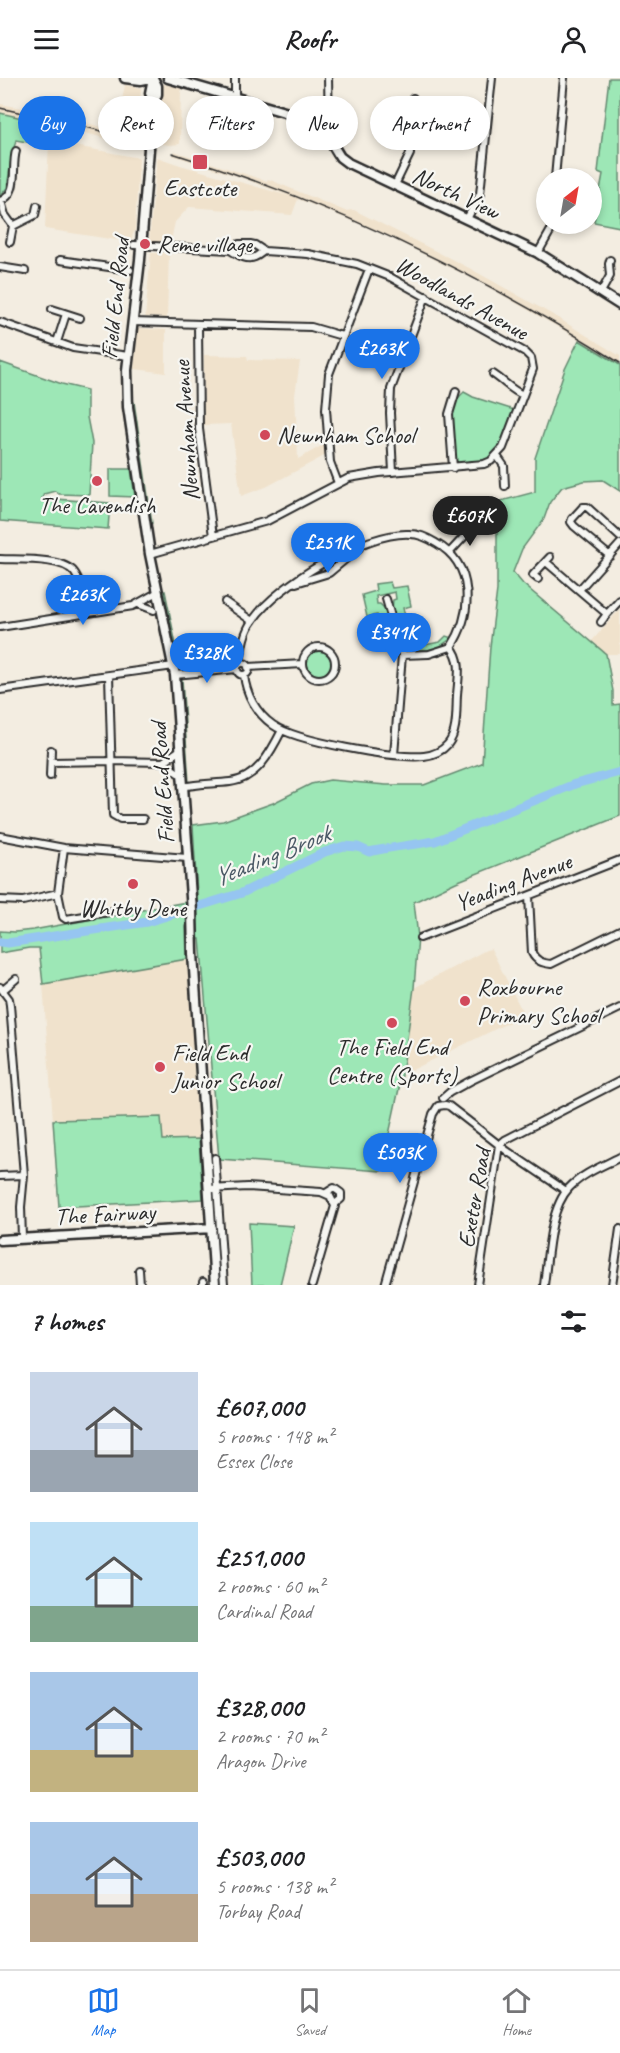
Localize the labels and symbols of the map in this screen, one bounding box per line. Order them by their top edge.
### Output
marker: Eastcote [191,153,209,171]
street label: North View [408,160,506,227]
north arrow [536,168,602,234]
place label: Eastcote [164,173,238,203]
place label: Reme village [157,229,254,259]
street label: Field End Road [94,232,137,360]
marker: Reme village [138,237,152,251]
street label: Woodlands Avenue [390,249,535,348]
pin: £263K [340,329,424,380]
street label: Newnham Avenue [166,358,206,502]
place label: Newnham School [277,420,418,450]
marker: Newnham School [258,428,272,442]
marker: The Cavendish [90,474,104,488]
place label: The Cavendish [39,490,157,520]
pin: £607K [428,496,512,547]
pin: £251K [286,523,370,574]
pin: £263K [41,575,125,626]
pin: £341K [352,613,436,664]
pin: £328K [165,633,249,684]
street label: Field End Road [143,718,181,845]
water label: Yeading Brook [208,815,339,894]
street label: Yeading Avenue [451,845,578,918]
marker: Whitby Dene [126,877,140,891]
place label: Whitby Dene [80,893,188,923]
place label: Roxbourne Primary School [477,972,604,1030]
marker: Roxbourne Primary School [458,994,472,1008]
marker: The Field End Centre (Sports) [385,1016,399,1030]
place label: The Field End Centre (Sports) [327,1032,458,1090]
place label: Field End Junior School [171,1038,283,1096]
marker: Field End Junior School [153,1060,167,1074]
pin: £503K [358,1133,442,1184]
street label: Exeter Road [451,1143,498,1250]
street label: The Fairway [54,1196,158,1232]

